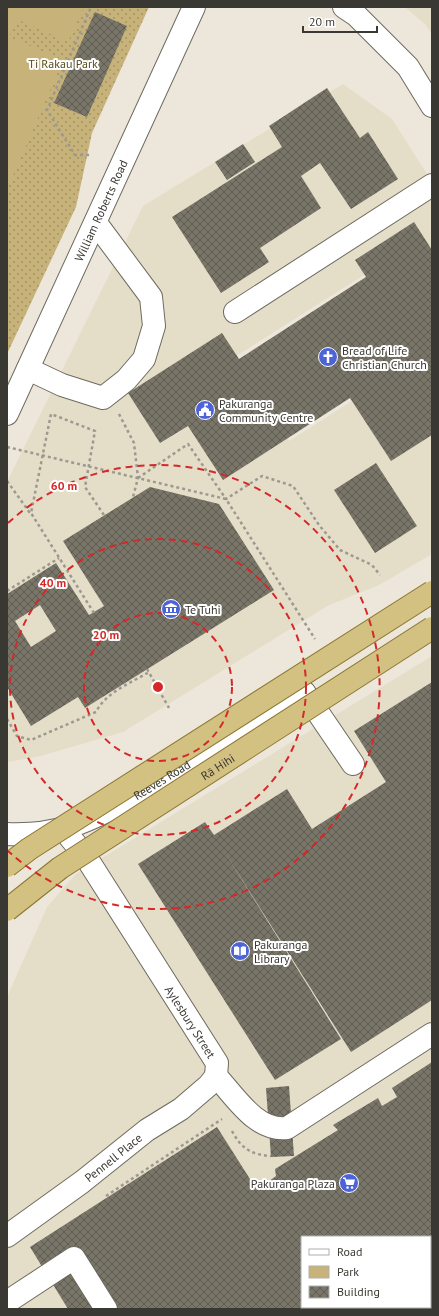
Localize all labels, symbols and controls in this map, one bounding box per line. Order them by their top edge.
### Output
scale bar [303,8,377,34]
text: 20 m [309,14,335,29]
park label: Ti Rakau Park [28,56,98,71]
street label: William Roberts Road [71,157,130,264]
place label: Bread of Life Christian Church [342,343,427,372]
church icon: Bread of Life Christian Church [317,346,339,368]
place label: Pakuranga Community Centre [219,396,313,425]
public building icon: Pakuranga Community Centre [194,399,216,421]
text: 60 m [51,478,77,493]
text: 40 m [40,575,66,590]
museum icon: Te Tuhi [160,598,182,620]
place label: Te Tuhi [185,602,221,617]
text: 20 m [93,627,119,642]
centre of rings [151,680,165,694]
street label: Rā Hihi [198,750,237,783]
street label: Reeves Road [130,756,193,803]
place label: Pakuranga Library [254,937,307,966]
library icon: Pakuranga Library [229,940,251,962]
street label: Aylesbury Street [162,983,219,1061]
street label: Pennell Place [81,1130,145,1185]
supermarket icon: Pakuranga Plaza [338,1172,360,1194]
place label: Pakuranga Plaza [251,1176,335,1191]
legend [301,1236,431,1308]
text: Road [337,1244,362,1259]
text: Park [337,1264,359,1279]
text: Building [337,1284,380,1299]

